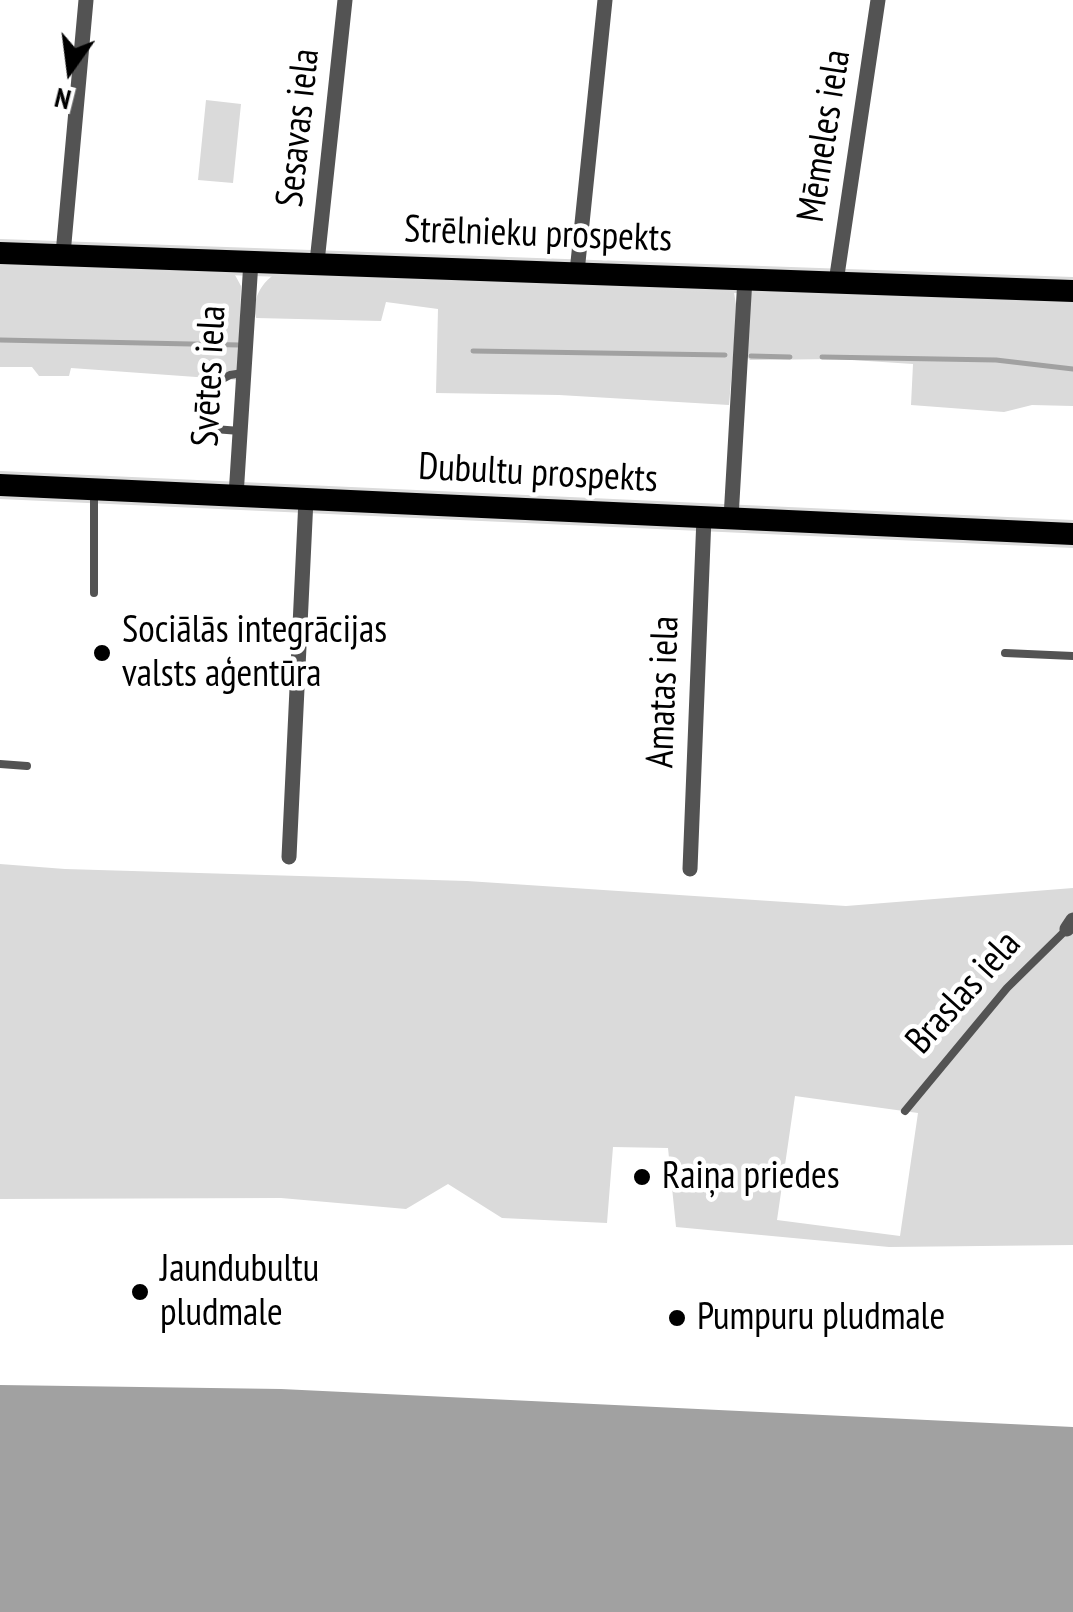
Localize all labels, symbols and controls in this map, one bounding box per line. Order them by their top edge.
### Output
north arrow [20,20,120,120]
street label: Sesavas iela [268,47,330,209]
street label: Mēmeles iela [789,47,861,225]
text: N [51,80,74,119]
street label: Strēlnieku prospekts [403,208,673,262]
street label: Svētes iela [184,304,236,448]
street label: Dubultu prospekts [417,445,659,503]
place label: Sociālās integrācijas valsts aģentūra [122,608,387,698]
street label: Amatas iela [639,615,689,769]
marker: Sociālās integrācijas valsts aģentūra [91,642,113,664]
street label: Braslas iela [897,922,1031,1064]
place label: Raiņa priedes [662,1154,839,1200]
marker: Raiņa priedes [631,1166,653,1188]
place label: Jaundubultu pludmale [160,1247,319,1336]
marker: Jaundubultu pludmale [129,1281,151,1303]
place label: Pumpuru pludmale [697,1295,945,1341]
marker: Pumpuru pludmale [666,1307,688,1329]

